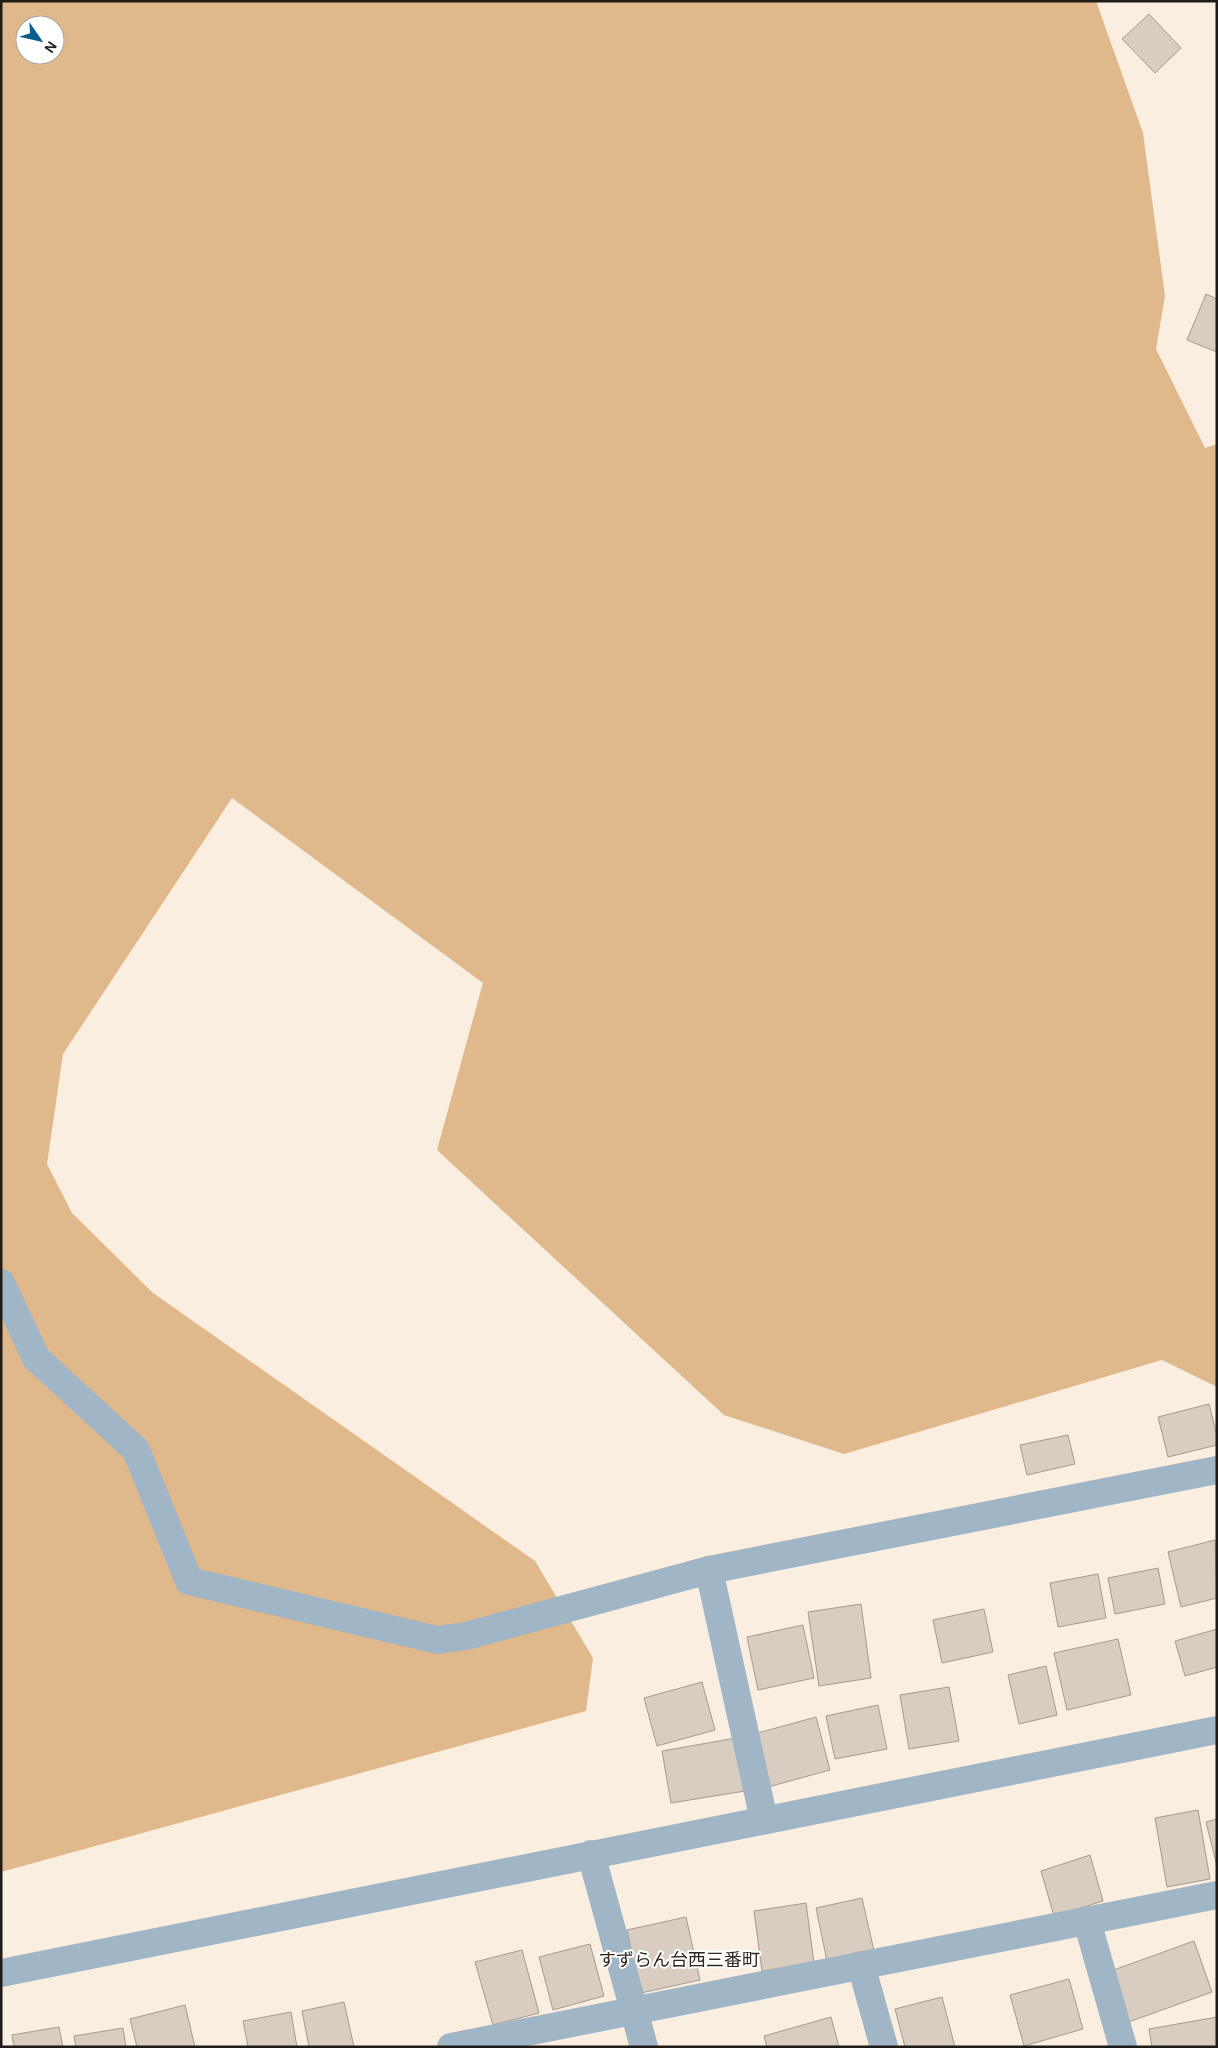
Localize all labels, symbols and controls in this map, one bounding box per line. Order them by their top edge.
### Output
north arrow [15,15,65,65]
text: N [41,39,60,56]
district label: すずらん台西三番町 [598,1950,760,1970]

